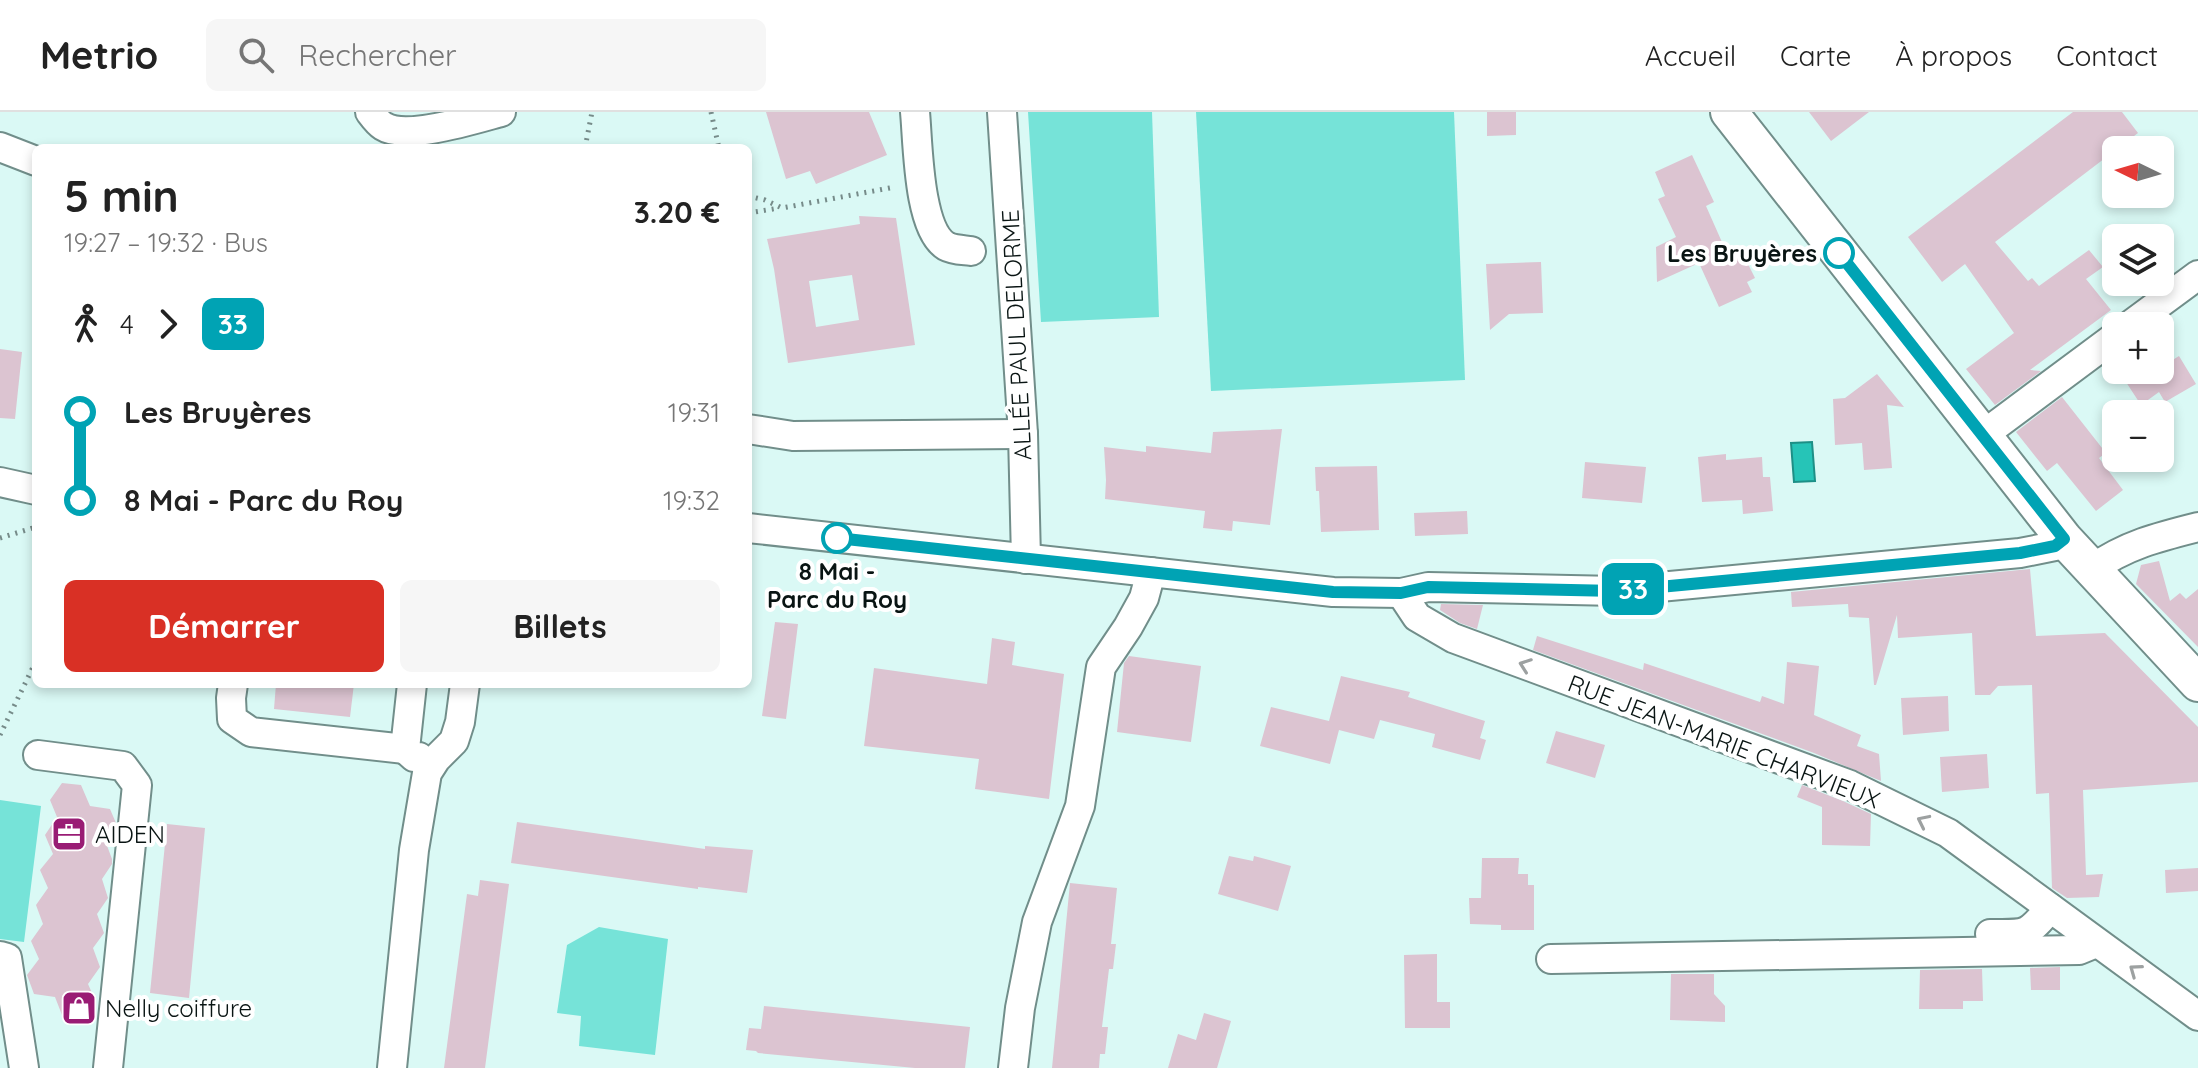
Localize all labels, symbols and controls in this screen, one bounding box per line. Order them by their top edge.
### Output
search box [206,19,766,91]
text: Metrio [40,31,158,79]
icon: search [234,33,278,77]
text: Rechercher [298,36,457,74]
text: Accueil [1645,38,1736,73]
text: Carte [1780,38,1851,73]
text: À propos [1895,38,2012,73]
text: Contact [2056,38,2158,73]
north arrow [2102,136,2174,208]
map controls [2102,136,2174,472]
text: 5 min [64,168,179,223]
text: 3.20 € [634,193,720,231]
street label: ALLÉE PAUL DELORME [994,209,1038,461]
button: layers [2102,224,2174,296]
text: 19:27 – 19:32 · Bus [64,226,268,259]
place label: Les Bruyères [1667,238,1817,268]
marker: Les Bruyères [1824,238,1854,268]
icon: walk [64,302,108,346]
icon: forward [146,302,190,346]
text: 33 [218,306,248,341]
text: 4 [120,308,134,341]
button: + [2102,312,2174,384]
text: Les Bruyères [124,393,311,431]
text: 19:31 [668,396,720,429]
button: − [2102,400,2174,472]
text: 8 Mai - Parc du Roy [124,481,403,519]
text: 19:32 [663,484,720,517]
marker: 8 Mai - Parc du Roy [822,523,852,553]
place label: 8 Mai - Parc du Roy [767,556,907,614]
line badge: 33 [1597,563,1669,615]
text: 33 [1618,571,1648,606]
button: Démarrer [64,580,384,672]
button: Billets [400,580,720,672]
one-way arrow [1519,658,1533,674]
street label: RUE JEAN-MARIE CHARVIEUX [1564,668,1884,814]
office icon: AIDEN [50,815,88,853]
one-way arrow [1916,815,1931,831]
place label: AIDEN [95,819,165,849]
one-way arrow [2129,966,2144,980]
shop icon: Nelly coiffure [60,989,98,1027]
place label: Nelly coiffure [105,993,252,1023]

